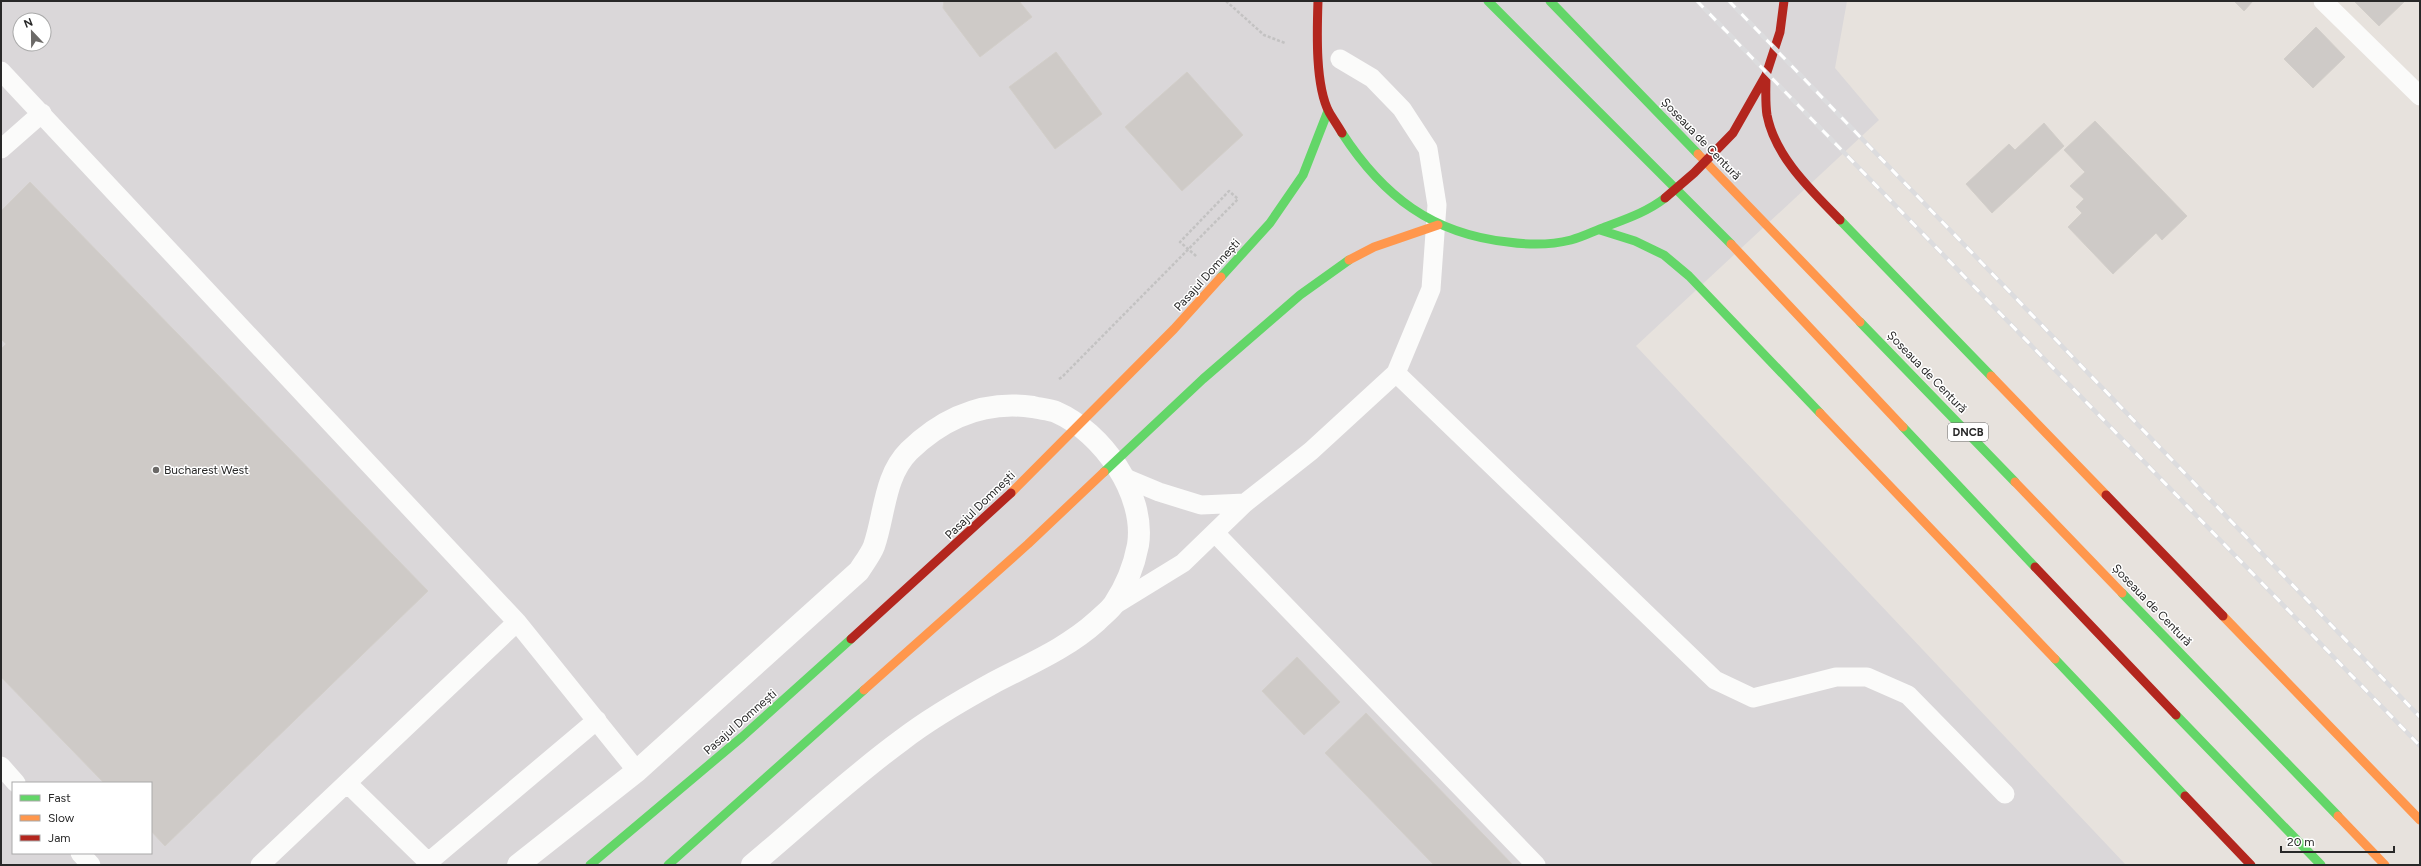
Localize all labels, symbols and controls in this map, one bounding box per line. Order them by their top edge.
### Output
north arrow [12,12,52,52]
text: N [22,16,35,31]
street label: Șoseaua de Centură [1658,95,1744,183]
street label: Pasajul Domnești [1171,236,1243,314]
street label: Șoseaua de Centură [1884,328,1970,416]
road number: DNCB [1948,423,1988,441]
place label: Bucharest West [164,463,249,477]
marker: Bucharest West [151,465,161,475]
street label: Pasajul Domnești [942,468,1018,542]
street label: Șoseaua de Centură [2109,561,2195,649]
street label: Pasajul Domnești [701,687,779,757]
legend [12,782,152,854]
text: Fast [48,791,71,805]
text: Slow [48,811,75,825]
scale bar [2281,828,2394,854]
text: Jam [48,831,71,845]
text: 20 m [2287,835,2315,849]

